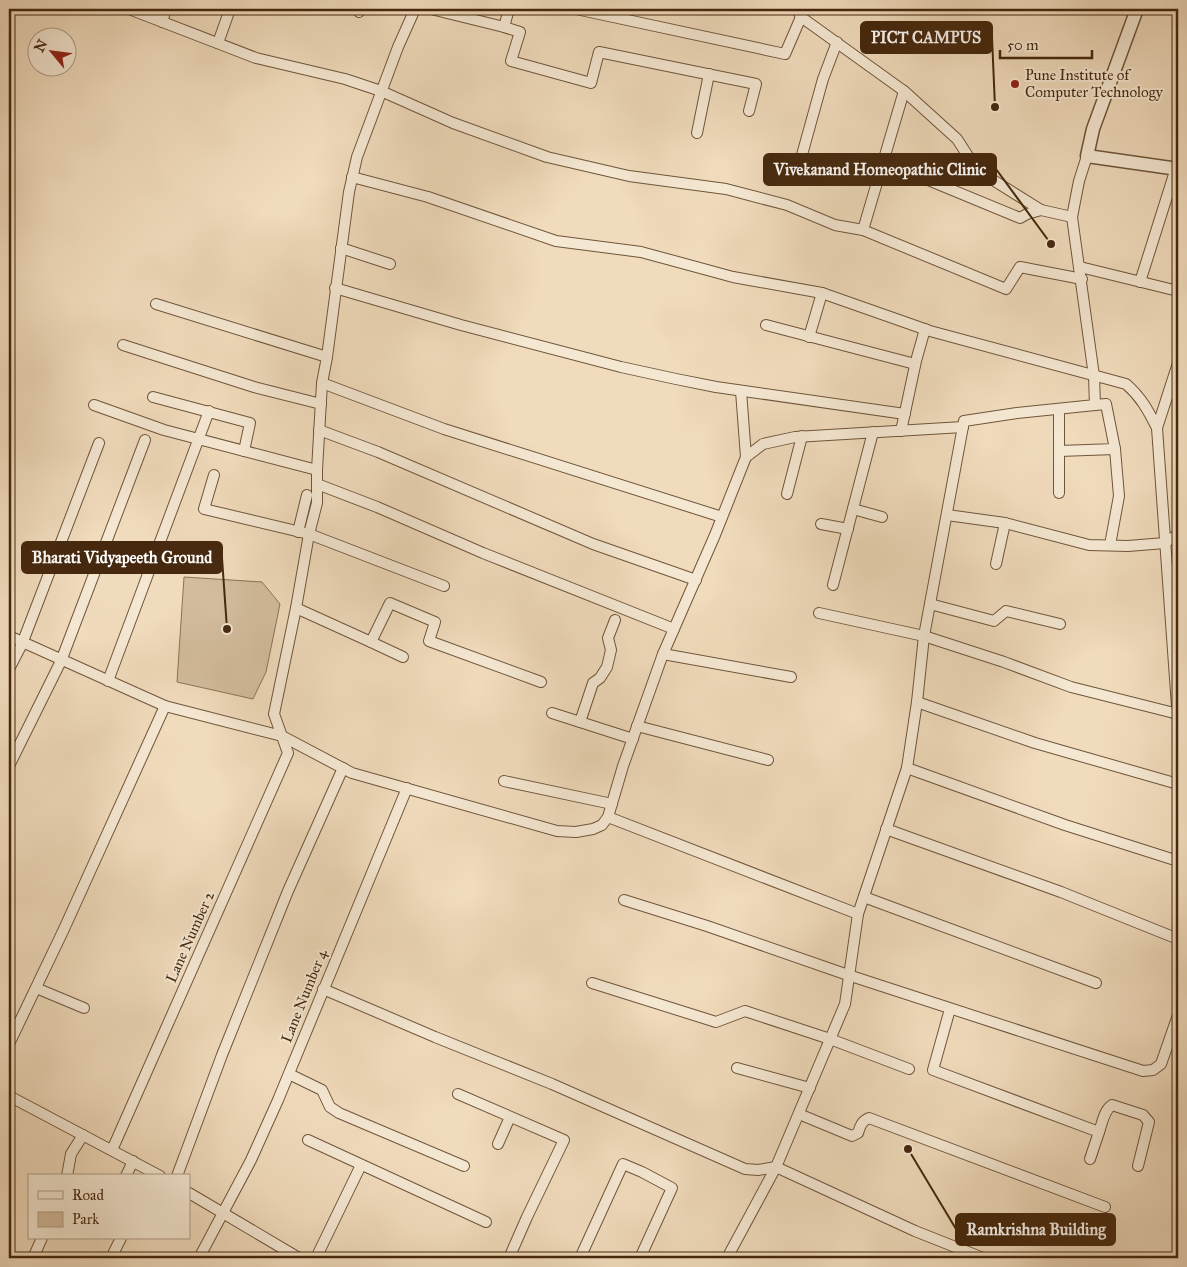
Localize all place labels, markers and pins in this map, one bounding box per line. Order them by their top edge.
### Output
callout: PICT CAMPUS [861,22,992,53]
place label: Pune Institute of Computer Technology [1025,66,1164,101]
marker: Pune Institute of Computer Technology [1009,78,1021,90]
callout: Vivekanand Homeopathic Clinic [764,154,996,185]
callout: Bharati Vidyapeeth Ground [22,542,222,573]
callout: Ramkrishna Building [956,1214,1115,1245]

